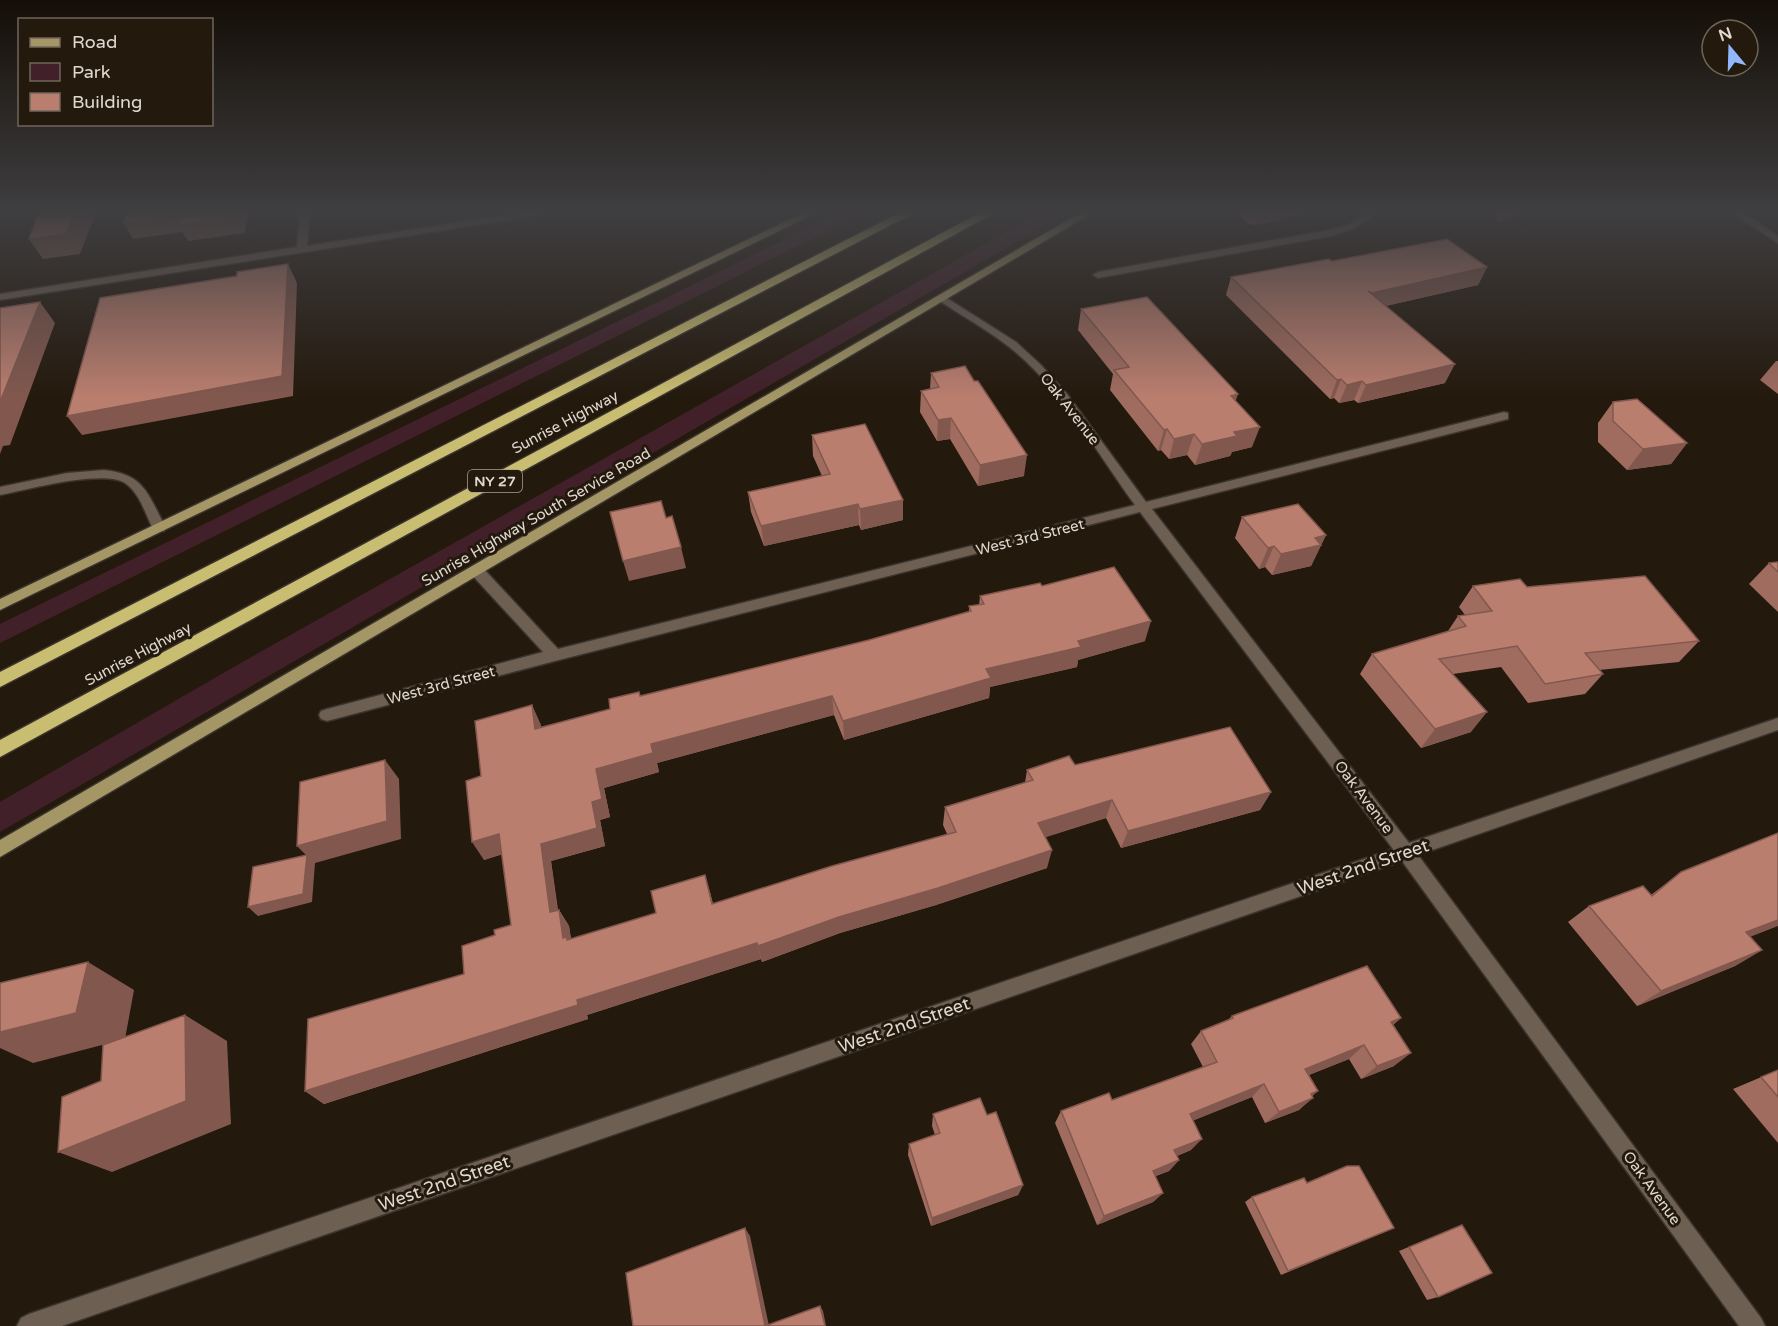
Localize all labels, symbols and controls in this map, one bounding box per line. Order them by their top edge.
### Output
legend [18,18,213,126]
north arrow [1700,18,1760,78]
text: N [1716,23,1735,46]
text: Road [72,31,117,53]
text: Park [72,61,111,83]
text: Building [72,91,142,113]
street label: Oak Avenue [1036,369,1104,449]
street label: Sunrise Highway [509,386,621,458]
street label: Sunrise Highway South Service Road [418,444,654,590]
road number: NY 27 [468,470,522,492]
street label: West 3rd Street [974,515,1086,559]
street label: Sunrise Highway [82,618,194,690]
street label: West 3rd Street [385,662,497,708]
street label: Oak Avenue [1331,757,1397,837]
street label: West 2nd Street [1294,834,1432,900]
street label: West 2nd Street [835,992,973,1058]
street label: Oak Avenue [1619,1148,1685,1228]
street label: West 2nd Street [375,1150,513,1216]

